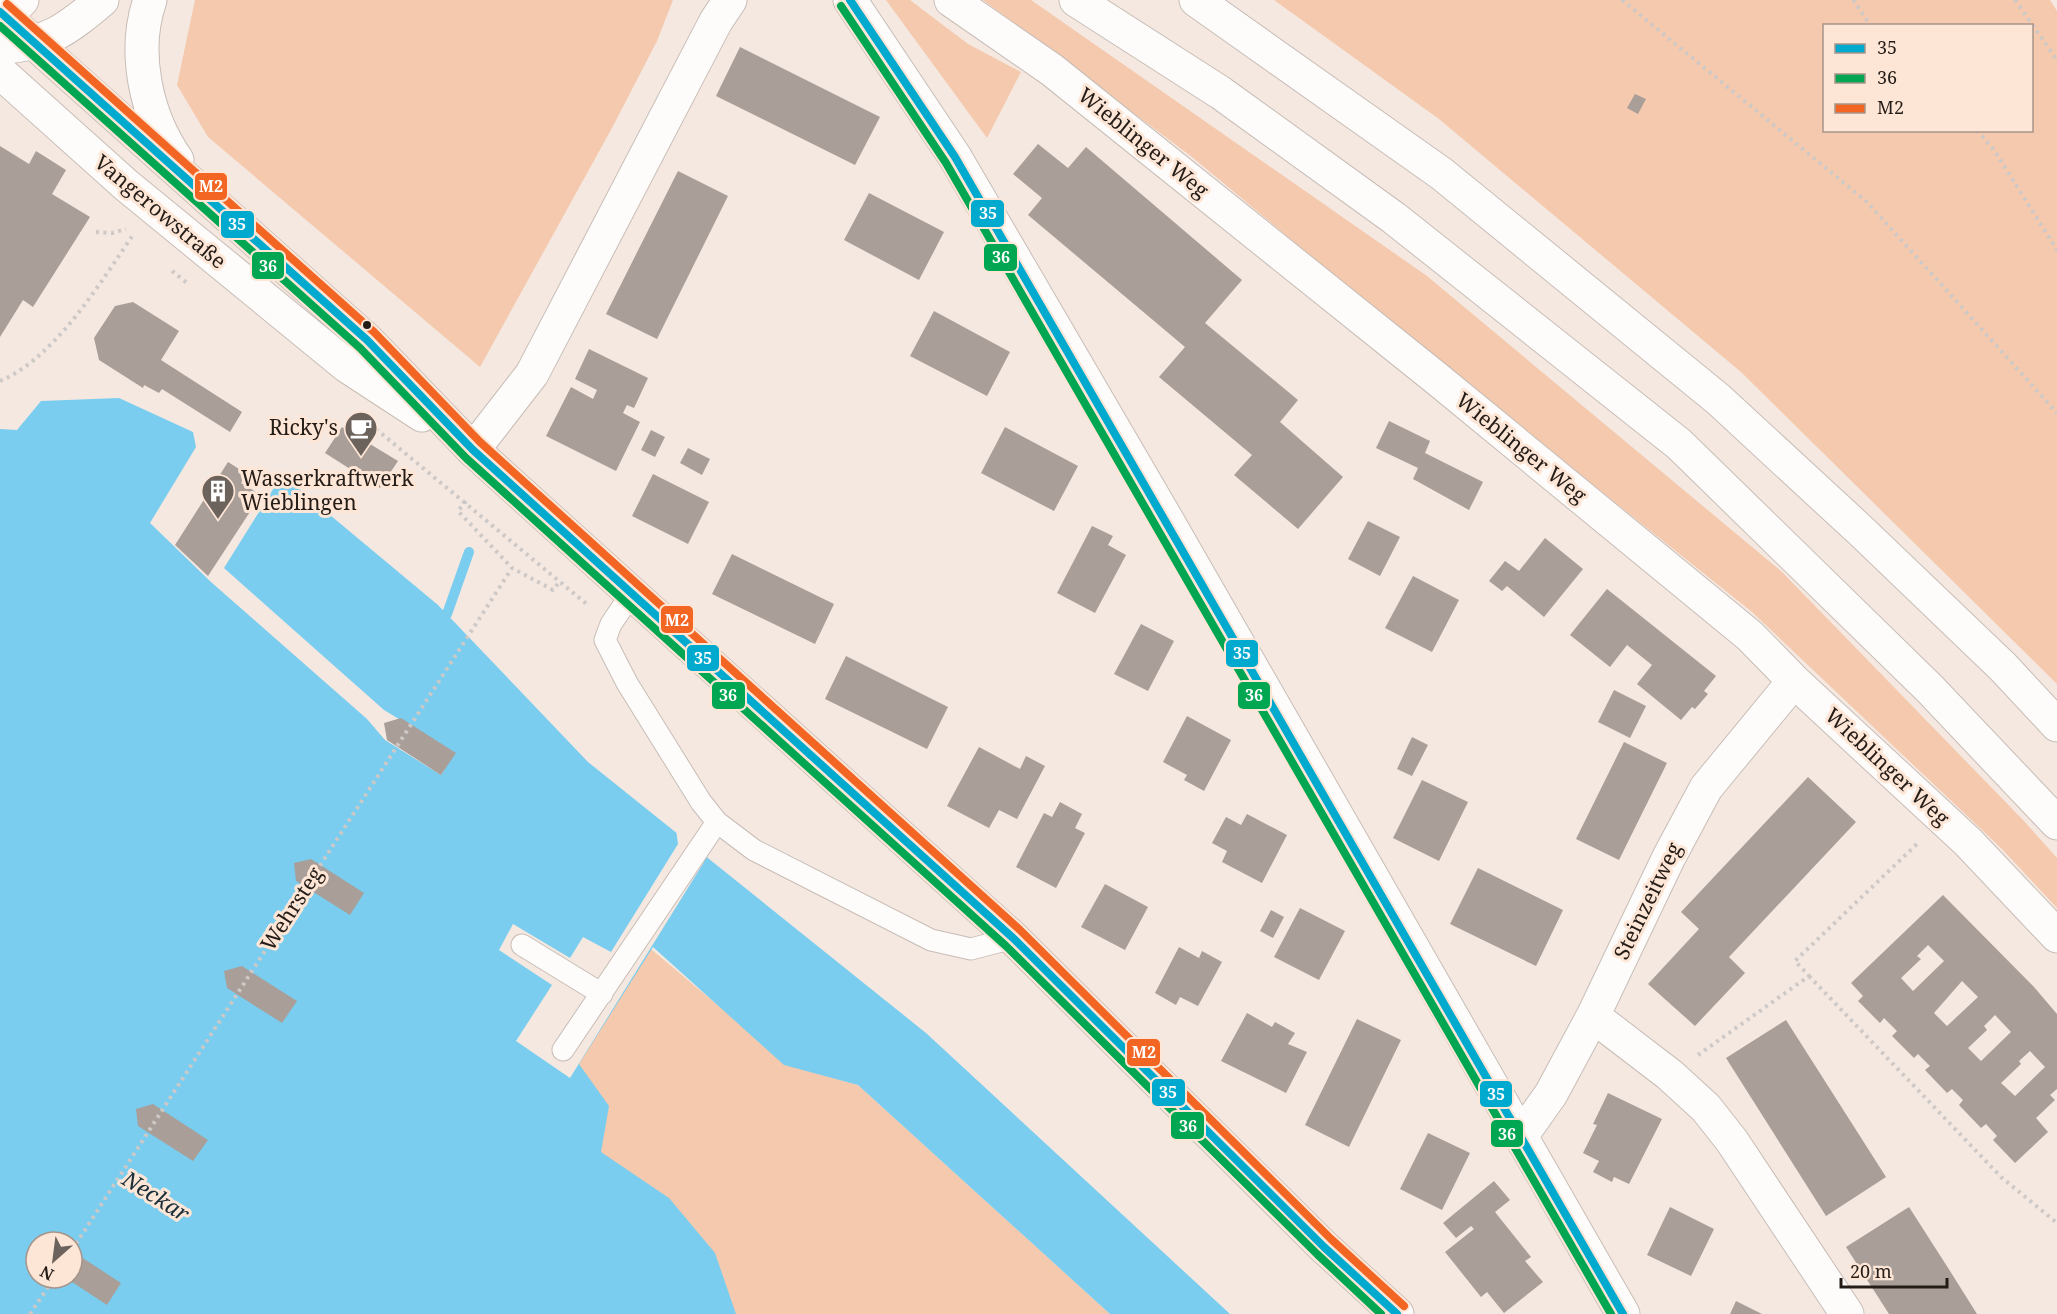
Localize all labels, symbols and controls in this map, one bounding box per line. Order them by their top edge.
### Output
legend [1823,24,2033,132]
text: 35 [1877,35,1897,59]
text: 36 [1877,65,1897,89]
street label: Wieblinger Weg [1072,81,1215,204]
text: M2 [1877,95,1904,119]
street label: Vangerowstraße [89,148,232,275]
line badge: M2 [194,172,228,201]
text: M2 [199,175,223,197]
line badge: 35 [970,199,1005,228]
text: 35 [979,202,997,224]
line badge: 35 [220,210,255,239]
text: 35 [228,213,246,235]
line badge: 36 [983,243,1018,272]
text: 36 [992,246,1010,268]
line badge: 36 [251,251,285,280]
text: 36 [259,255,277,277]
unlabelled marker [361,319,373,331]
street label: Wieblinger Weg [1450,386,1593,509]
cafe icon: Ricky's [343,410,379,457]
place label: Ricky's [269,413,338,441]
place label: Wasserkraftwerk Wieblingen [241,464,414,516]
building icon: Wasserkraftwerk Wieblingen [200,473,236,520]
line badge: M2 [660,605,694,634]
text: M2 [665,609,689,631]
line badge: 35 [1225,639,1259,668]
text: 35 [1233,642,1251,664]
line badge: 35 [686,644,720,672]
text: 35 [694,647,712,669]
line badge: 36 [711,681,746,710]
line badge: 36 [1237,681,1271,710]
text: 36 [719,684,737,706]
text: 36 [1245,684,1263,706]
street label: Wieblinger Weg [1819,701,1957,832]
street label: Steinzeitweg [1607,837,1688,964]
street label: Wehrsteg [254,861,329,956]
line badge: M2 [1126,1038,1161,1067]
text: M2 [1132,1041,1156,1063]
line badge: 35 [1151,1078,1186,1107]
line badge: 35 [1479,1080,1513,1108]
text: 35 [1159,1081,1177,1103]
text: 35 [1487,1083,1505,1105]
line badge: 36 [1170,1111,1205,1140]
text: 36 [1179,1115,1197,1137]
line badge: 36 [1490,1119,1524,1148]
text: 36 [1498,1123,1516,1145]
water label: Neckar [116,1162,196,1228]
north arrow [24,1230,84,1290]
scale bar [1841,1251,1948,1289]
text: 20 m [1850,1259,1892,1283]
text: N [36,1260,58,1286]

